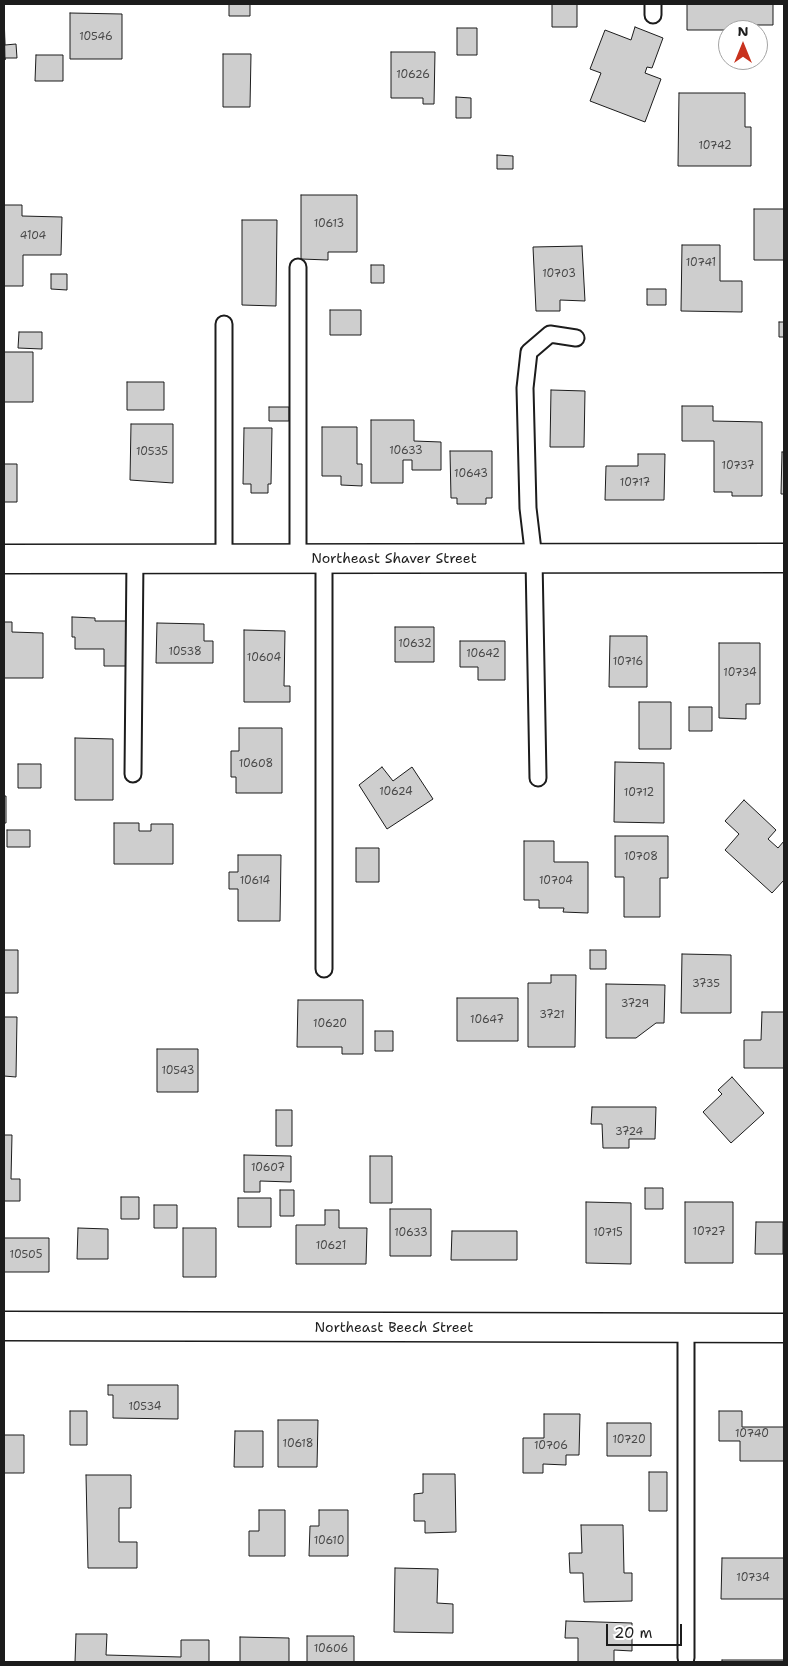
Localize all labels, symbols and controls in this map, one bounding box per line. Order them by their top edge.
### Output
north arrow [718,20,768,70]
text: N [737,22,749,40]
house number: 10546 [79,30,113,44]
house number: 10626 [396,68,430,82]
house number: 10742 [698,139,732,153]
house number: 10613 [314,217,344,231]
house number: 4104 [20,229,46,243]
house number: 10741 [686,256,716,270]
house number: 10703 [542,267,576,281]
house number: 10633 [389,444,423,458]
house number: 10535 [136,445,168,459]
house number: 10737 [722,459,754,473]
house number: 10643 [454,467,488,481]
house number: 10717 [620,476,650,490]
street label: Northeast Shaver Street [311,551,477,567]
house number: 10632 [398,637,432,651]
house number: 10538 [168,645,202,659]
house number: 10642 [466,647,500,661]
house number: 10604 [247,651,281,665]
house number: 10716 [613,655,643,669]
house number: 10734 [723,666,757,680]
house number: 10608 [239,757,273,771]
house number: 10624 [379,785,413,799]
house number: 10712 [624,786,654,800]
house number: 10708 [624,850,658,864]
house number: 10614 [240,874,270,888]
house number: 10704 [539,874,573,888]
house number: 3735 [692,977,720,991]
house number: 3729 [621,997,649,1011]
house number: 3721 [539,1008,565,1022]
house number: 10647 [470,1013,504,1027]
house number: 10620 [313,1017,347,1031]
house number: 10543 [162,1064,194,1078]
house number: 3724 [615,1125,643,1139]
house number: 10607 [251,1161,285,1175]
house number: 10727 [693,1225,725,1239]
house number: 10633 [394,1226,428,1240]
house number: 10715 [593,1226,623,1240]
house number: 10621 [316,1239,346,1253]
house number: 10505 [10,1248,42,1262]
street label: Northeast Beech Street [315,1320,473,1336]
house number: 10534 [128,1400,162,1414]
house number: 10740 [735,1427,769,1441]
house number: 10720 [612,1433,646,1447]
house number: 10618 [283,1437,313,1451]
house number: 10706 [534,1439,568,1453]
house number: 10610 [314,1534,344,1548]
house number: 10734 [736,1571,770,1585]
scale bar [608,1614,684,1646]
text: 20 m [614,1623,653,1643]
house number: 10606 [314,1642,348,1656]

